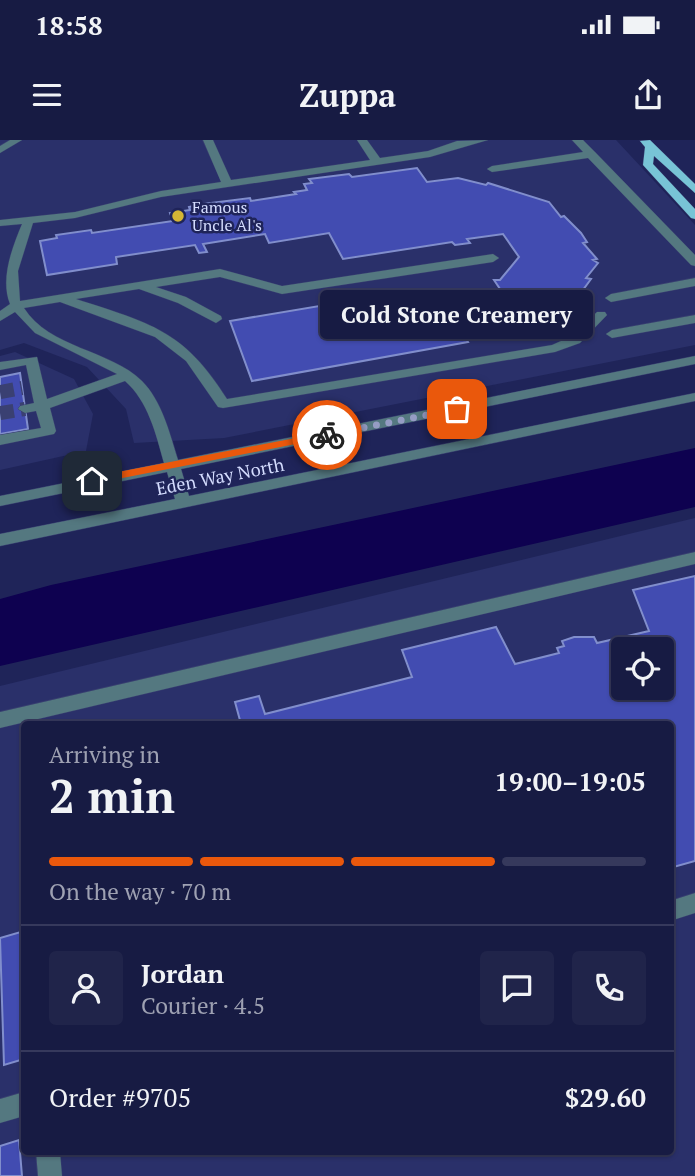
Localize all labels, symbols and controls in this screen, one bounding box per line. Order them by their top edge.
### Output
text: 18:58 [35,8,103,42]
text: Zuppa [299,74,396,116]
icon: menu [28,76,66,114]
icon: share [629,76,667,114]
place label: Famous Uncle Al's [192,196,262,236]
marker: Famous Uncle Al's [170,208,186,224]
callout: Cold Stone Creamery [321,290,594,339]
text: Cold Stone Creamery [341,299,572,330]
pin [427,379,487,439]
icon: bag [438,390,476,428]
courier [292,400,362,470]
icon: bike [308,416,346,454]
pin [62,451,122,511]
street label: Eden Way North [154,452,287,500]
icon: home [73,462,111,500]
map controls [611,637,674,700]
button: locate [611,637,674,700]
text: Arriving in [49,739,160,770]
text: 19:00–19:05 [494,764,646,798]
text: 2 min [49,765,175,826]
text: On the way · 70 m [49,876,231,907]
button: person [49,951,123,1025]
button: chat [480,951,554,1025]
button: phone [572,951,646,1025]
text: Jordan [141,956,224,990]
text: Courier · 4.5 [141,990,265,1021]
text: Order #9705 [49,1080,191,1114]
text: $29.60 [565,1080,646,1114]

